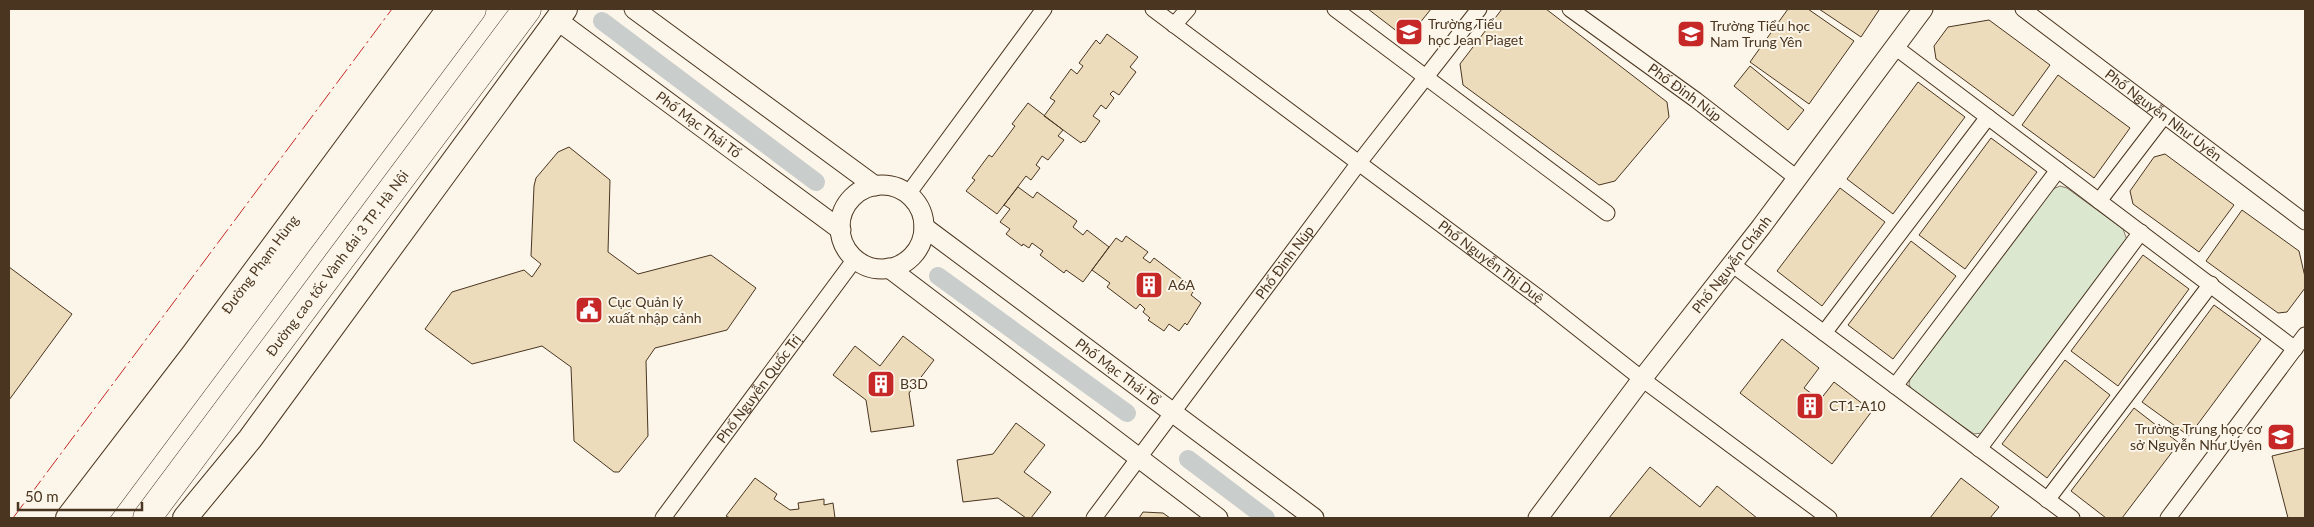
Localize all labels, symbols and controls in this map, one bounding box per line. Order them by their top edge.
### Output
place label: Trường Tiểu học Jean Piaget [1428,15,1523,48]
school or university icon: Trường Tiểu học Jean Piaget [1394,17,1424,47]
place label: Trường Tiểu học Nam Trung Yên [1710,17,1811,50]
school or university icon: Trường Tiểu học Nam Trung Yên [1676,19,1706,49]
street label: Phố Đinh Núp [1645,59,1725,125]
street label: Phố Nguyễn Như Uyên [2102,65,2226,164]
street label: Phố Mạc Thái Tổ [653,87,745,161]
street label: Đường cao tốc Vành đai 3 TP. Hà Nội [262,167,412,359]
street label: Đường Phạm Hùng [217,212,302,317]
street label: Phố Nguyễn Chánh [1688,212,1774,316]
street label: Phố Nguyễn Thị Duệ [1435,216,1547,306]
street label: Phố Đinh Núp [1251,222,1317,302]
building icon: A6A [1134,270,1164,300]
place label: A6A [1168,276,1196,293]
place label: Cục Quản lý xuất nhập cảnh [608,293,702,326]
public building icon: Cục Quản lý xuất nhập cảnh [574,295,604,325]
street label: Phố Nguyễn Quốc Trị [713,331,804,446]
street label: Phố Mạc Thái Tổ [1073,334,1164,408]
building icon: B3D [866,369,896,399]
place label: B3D [900,375,928,392]
building icon: CT1-A10 [1795,391,1825,421]
place label: CT1-A10 [1829,397,1886,414]
place label: Trường Trung học cơ sở Nguyễn Như Uyên [2130,420,2262,453]
school or university icon: Trường Trung học cơ sở Nguyễn Như Uyên [2266,422,2296,452]
scale bar [18,480,141,512]
text: 50 m [25,487,59,505]

